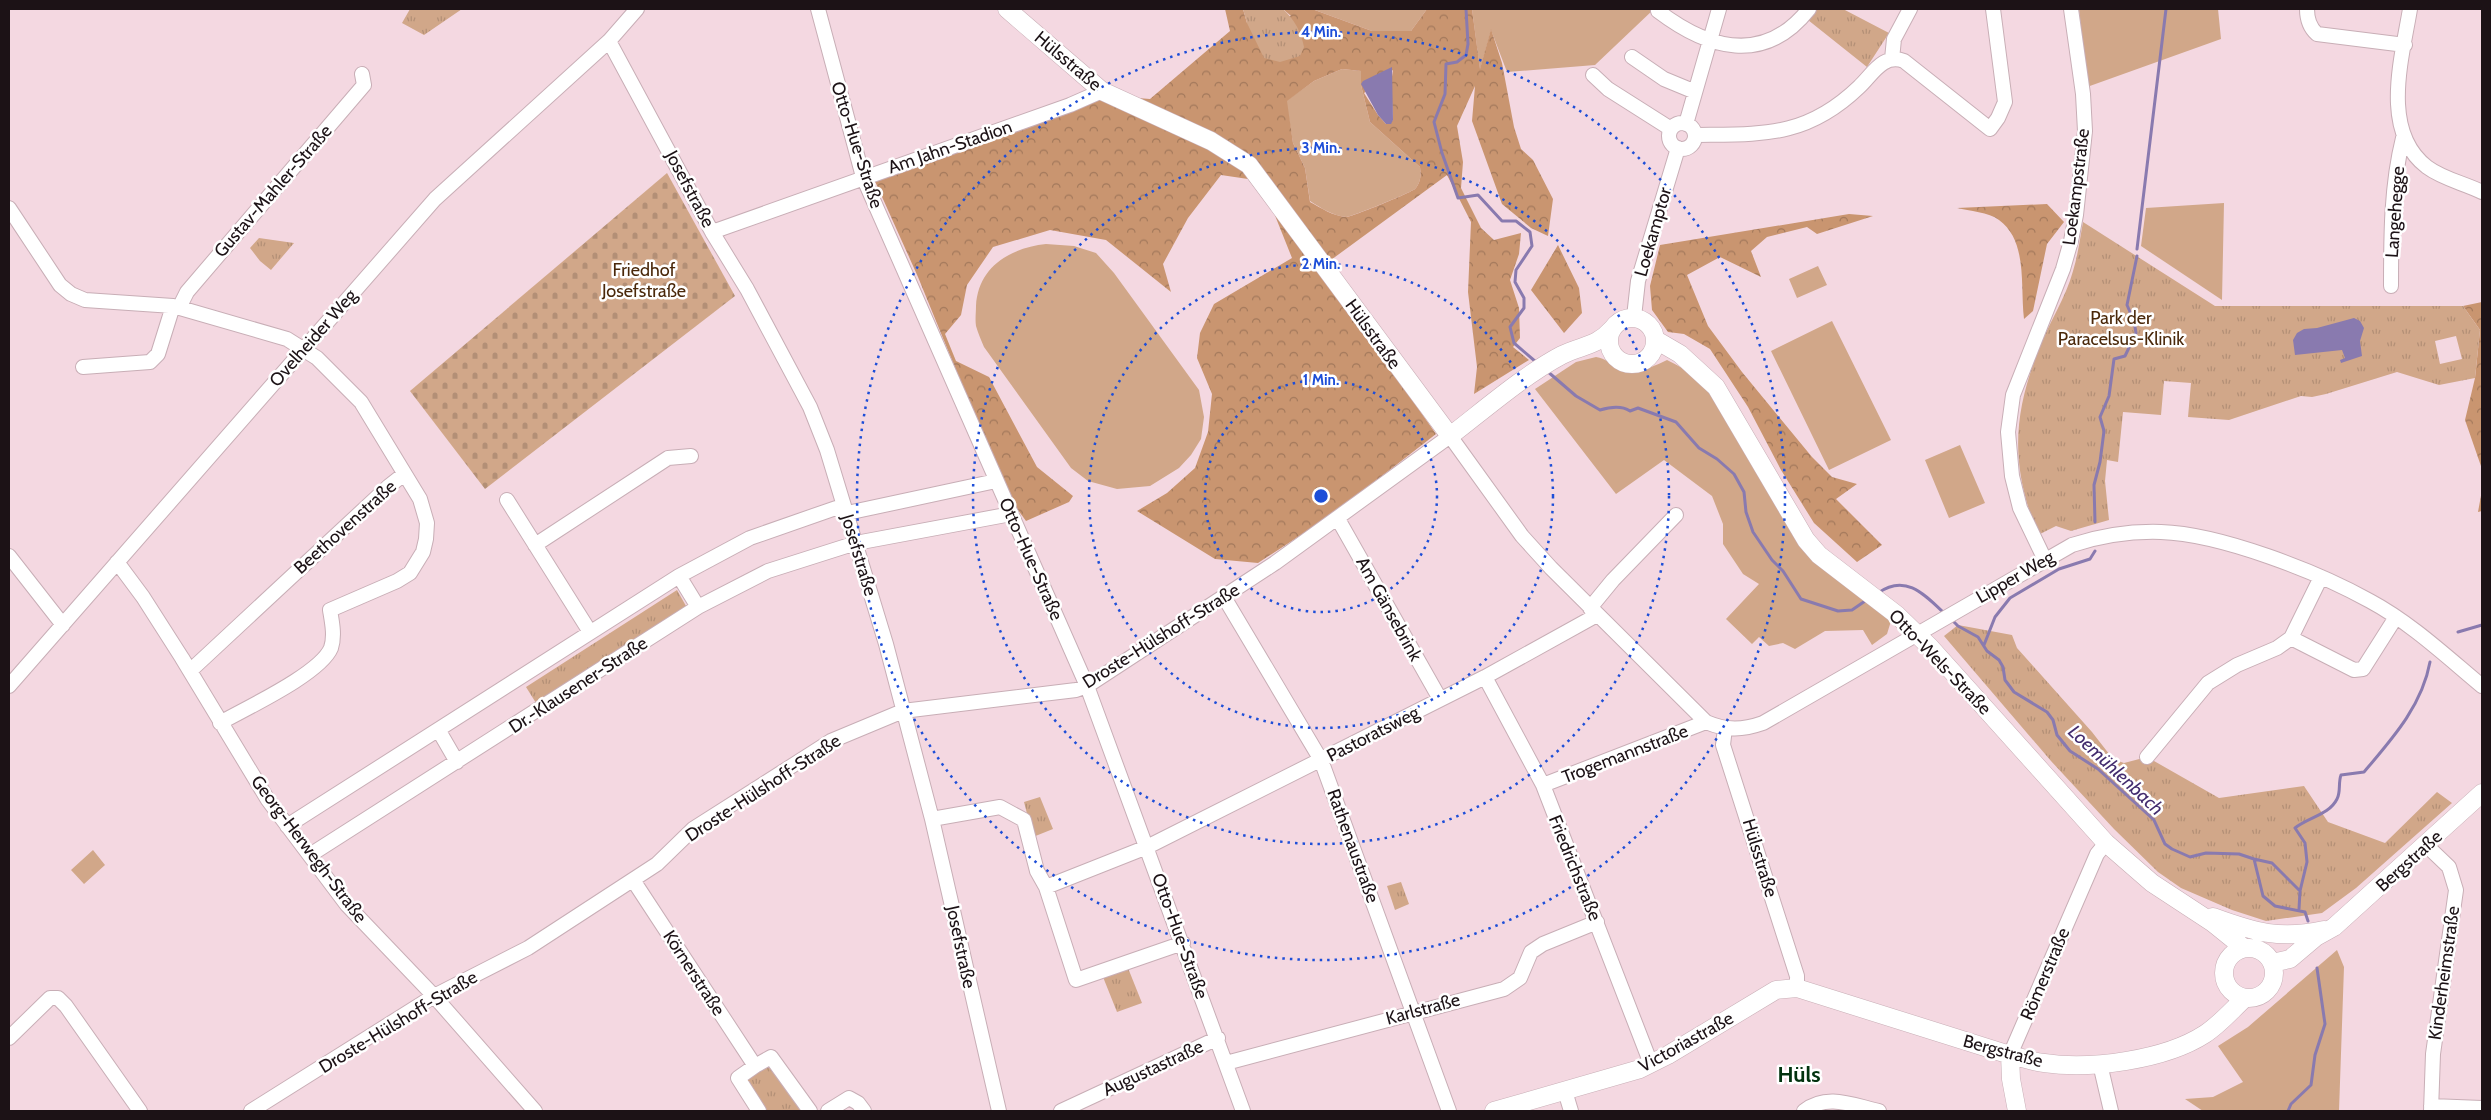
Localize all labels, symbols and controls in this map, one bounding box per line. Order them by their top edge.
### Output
text: 4 Min. [1301,23,1341,41]
street label: Hülsstraße [1030,27,1106,95]
street label: Otto-Hue-Straße [826,79,888,211]
street label: Am Jahn-Stadion [885,115,1015,179]
street label: Gustav-Mahler-Straße [209,120,337,262]
street label: Loekampstraße [2058,127,2094,247]
text: 3 Min. [1301,139,1341,157]
street label: Josefstraße [660,146,719,231]
street label: Langehegge [2381,165,2409,259]
street label: Loekamptor [1630,185,1676,279]
text: 2 Min. [1302,255,1340,273]
park label: Friedhof Josefstraße [601,259,686,302]
street label: Ovelheider Weg [265,284,362,391]
street label: Hülsstraße [1340,295,1406,373]
park label: Park der Paracelsus-Klinik [2058,307,2185,350]
text: 1 Min. [1303,371,1339,389]
street label: Beethovenstraße [289,475,401,579]
centre of rings [1312,487,1330,505]
street label: Otto-Hue-Straße [994,494,1068,624]
street label: Josefstraße [836,511,882,598]
street label: Lipper Weg [1972,545,2059,608]
street label: Am Gänsebrink [1351,553,1427,666]
street label: Droste-Hülshoff-Straße [1079,579,1243,693]
street label: Otto-Wels-Straße [1884,605,1996,719]
street label: Dr.-Klausener-Straße [505,632,651,738]
street label: Pastoratsweg [1323,701,1424,767]
street label: Trogemannstraße [1559,720,1691,788]
water label: Loemühlenbach [2064,720,2168,820]
street label: Droste-Hülshoff-Straße [681,730,845,846]
street label: Georg-Herwegh-Straße [246,771,372,927]
street label: Rathenaustraße [1322,786,1384,906]
street label: Friedrichstraße [1544,812,1606,924]
street label: Hülsstraße [1738,816,1782,900]
street label: Bergstraße [2371,825,2447,897]
street label: Otto-Hue-Straße [1147,870,1213,1002]
street label: Josefstraße [941,903,981,990]
street label: Kinderheimstraße [2424,905,2464,1041]
street label: Römerstraße [2016,924,2074,1024]
street label: Körnerstraße [658,926,730,1020]
street label: Droste-Hülshoff-Straße [315,966,481,1078]
street label: Karlstraße [1383,989,1463,1029]
street label: Victoriastraße [1635,1007,1737,1077]
street label: Bergstraße [1961,1030,2045,1072]
street label: Augustastraße [1099,1035,1207,1101]
district label: Hüls [1777,1061,1821,1088]

